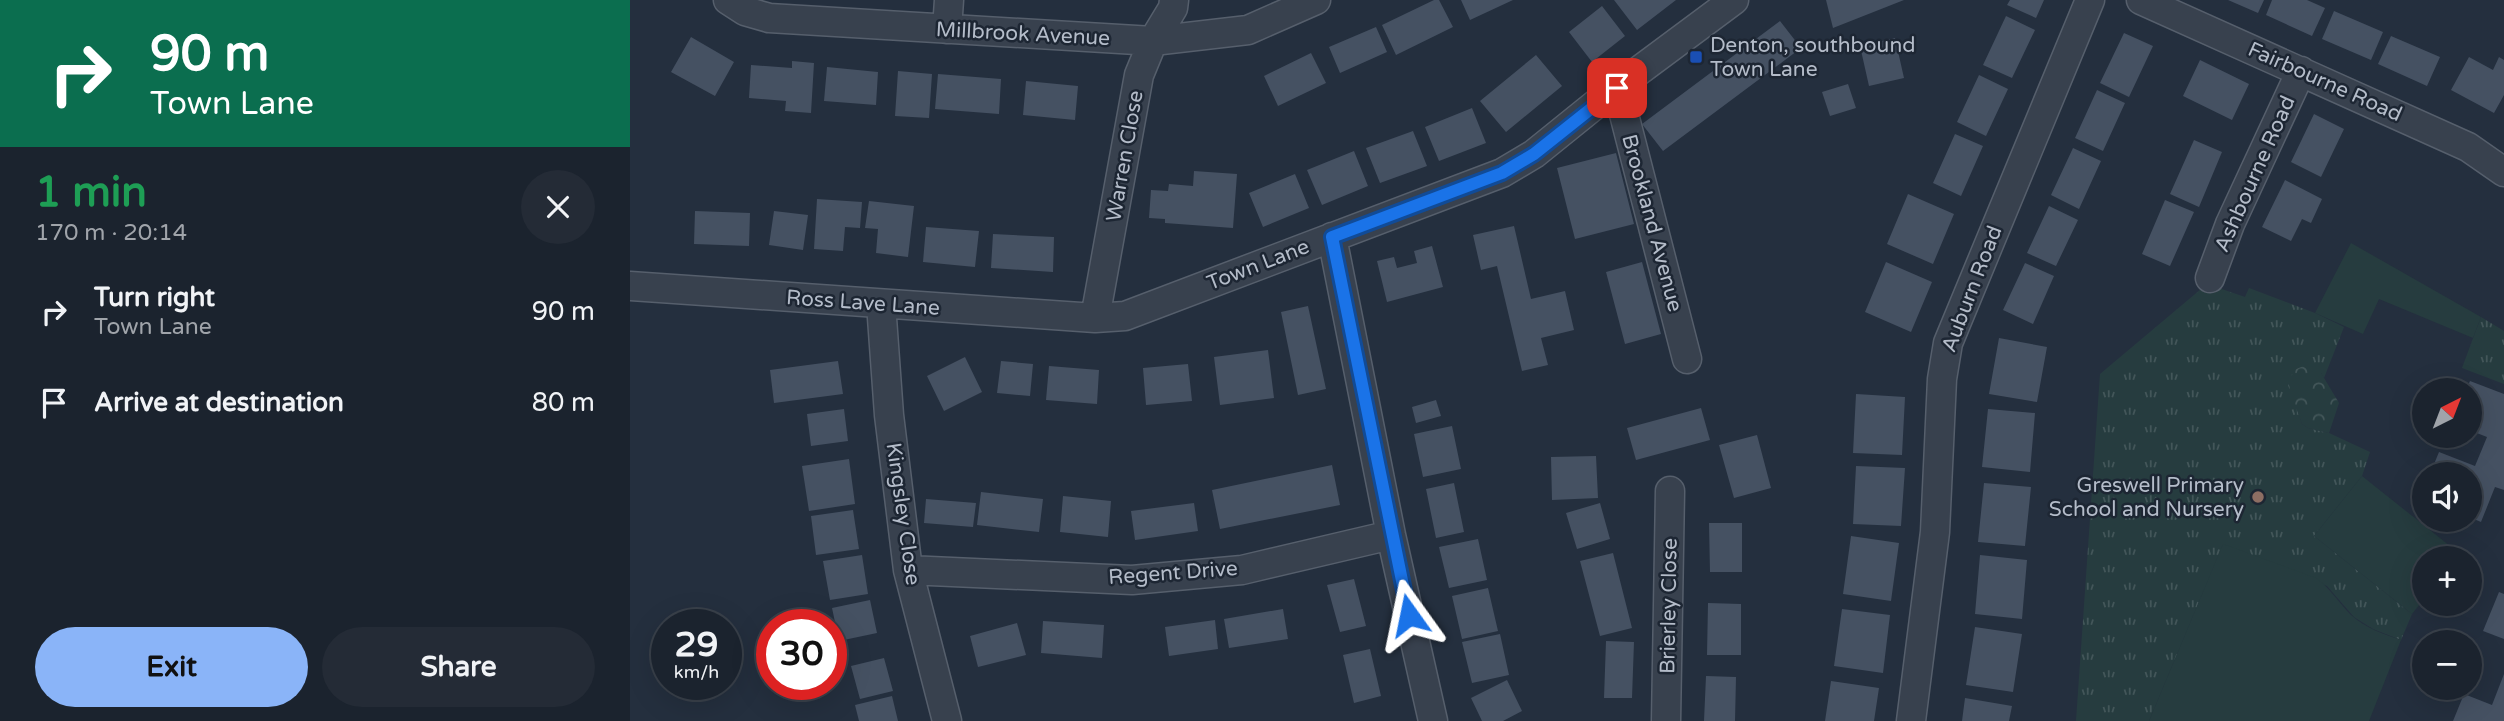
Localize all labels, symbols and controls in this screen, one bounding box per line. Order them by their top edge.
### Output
street label: Millbrook Avenue [935,17,1111,51]
text: 90 m [150,25,269,84]
icon: right [35,28,126,119]
place label: Denton, southbound Town Lane [1710,33,1915,82]
street label: Fairbourne Road [2244,37,2406,127]
marker: Denton, southbound Town Lane [1688,49,1704,65]
pin [1587,58,1647,118]
icon: arrive [1598,69,1636,107]
text: Town Lane [150,85,314,123]
street label: Warren Close [1101,88,1149,223]
street label: Ashbourne Road [2209,92,2301,256]
street label: Brookland Avenue [1616,131,1688,315]
text: 1 min [35,167,147,218]
button: close [521,170,595,244]
text: 170 m · 20:14 [35,219,187,247]
street label: Auburn Road [1936,222,2008,356]
street label: Town Lane [1203,234,1313,296]
text: Turn right [94,282,215,313]
street label: Ross Lave Lane [785,285,941,321]
icon: right [35,293,73,331]
text: 90 m [532,296,595,327]
text: Town Lane [94,313,212,341]
north arrow [2412,378,2482,448]
map controls [2412,378,2482,700]
icon: arrive [35,384,73,422]
text: Arrive at destination [94,387,344,418]
text: 80 m [532,387,595,418]
street label: Kingsley Close [881,441,925,587]
button: sound [2412,462,2482,532]
place label: Greswell Primary School and Nursery [2049,473,2244,522]
marker: Greswell Primary School and Nursery [2250,489,2266,505]
street label: Brierley Close [1655,538,1683,674]
button: + [2412,546,2482,616]
street label: Regent Drive [1107,556,1239,590]
position arrow [1372,578,1446,652]
speed limit sign: 30 [756,609,847,700]
text: 29 [675,624,718,666]
button: Exit [35,627,308,707]
button: Share [322,627,595,707]
button: − [2412,630,2482,700]
text: km/h [674,661,719,683]

